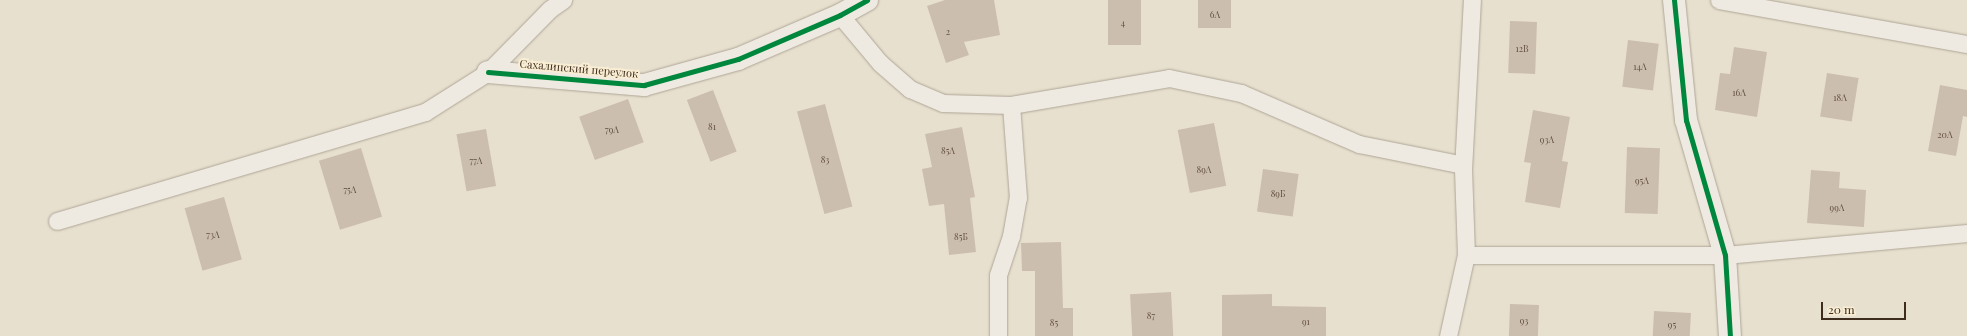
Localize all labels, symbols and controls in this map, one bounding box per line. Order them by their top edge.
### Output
house number: 6А [1210,9,1220,19]
house number: 4 [1121,17,1125,27]
house number: 2 [946,26,950,36]
house number: 12В [1515,43,1529,53]
street label: Сахалинский переулок [519,57,639,81]
house number: 14А [1633,61,1647,71]
house number: 16А [1732,87,1746,97]
house number: 18А [1833,92,1847,102]
house number: 81 [708,121,716,131]
house number: 79А [605,124,619,134]
house number: 20А [1937,129,1953,139]
house number: 93А [1540,134,1554,144]
house number: 85А [941,145,955,155]
house number: 83 [821,154,829,164]
house number: 77А [470,155,482,165]
house number: 89А [1197,164,1211,174]
house number: 95А [1635,175,1649,185]
house number: 75А [343,184,357,194]
house number: 89Б [1271,188,1285,198]
house number: 99А [1830,202,1844,212]
house number: 73А [206,229,220,239]
house number: 85Б [954,231,968,241]
scale bar [1823,294,1908,320]
text: 20 m [1828,301,1855,317]
house number: 87 [1147,310,1155,320]
house number: 93 [1520,315,1528,325]
house number: 91 [1302,316,1310,326]
house number: 85 [1050,317,1058,327]
house number: 95 [1668,319,1676,329]

